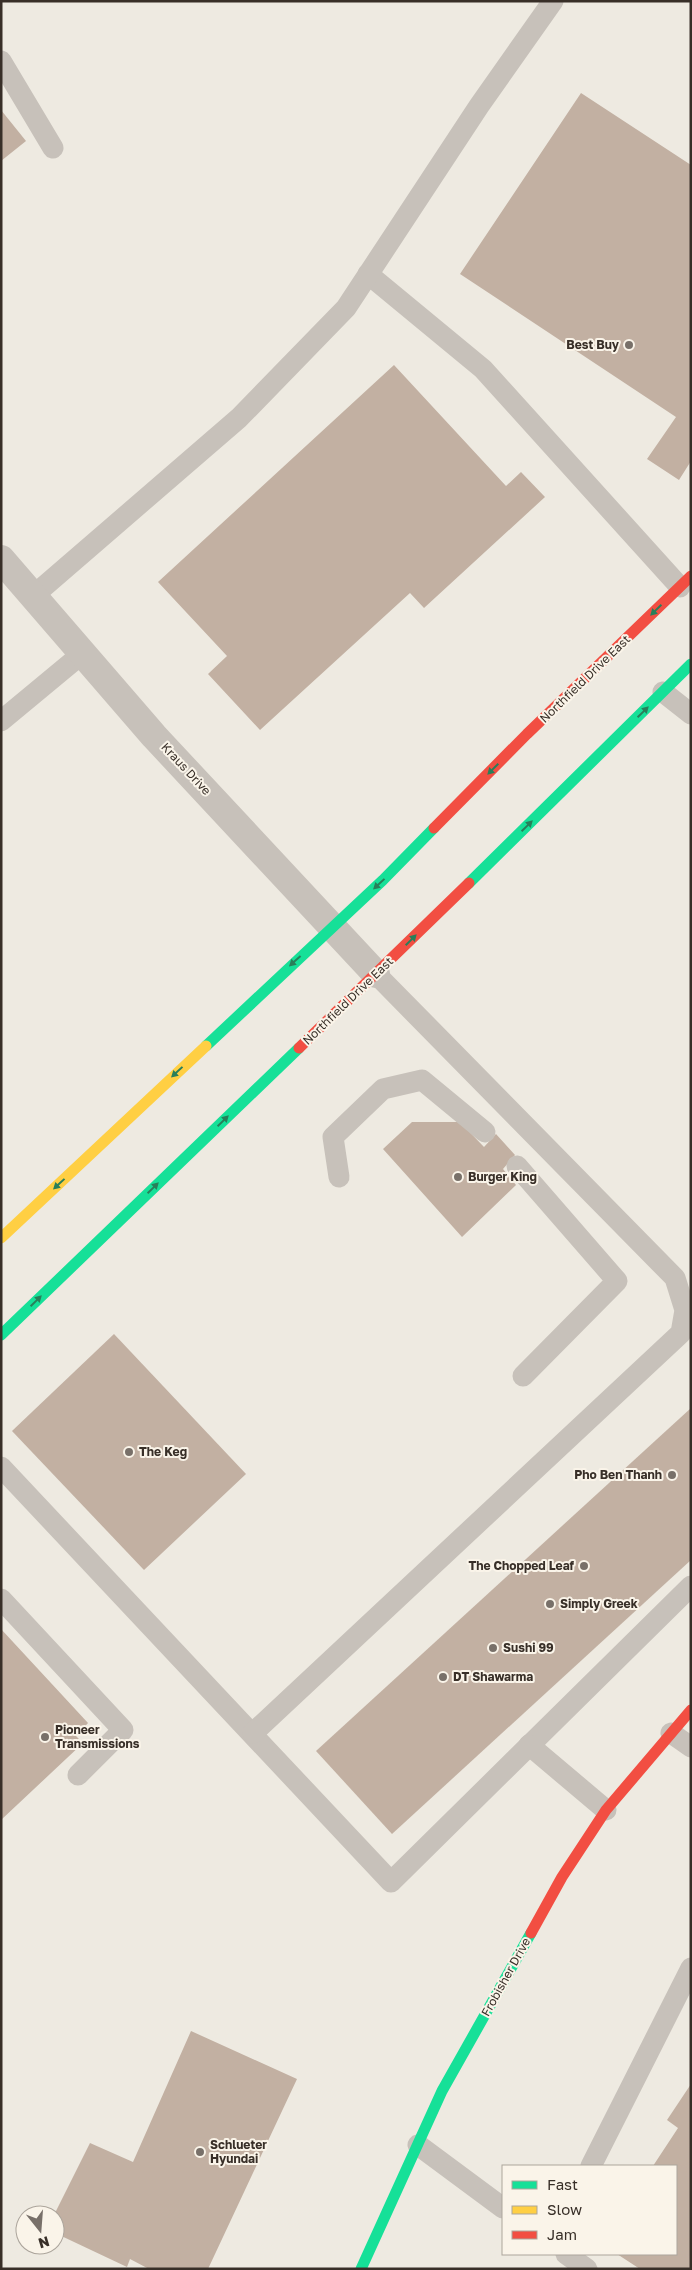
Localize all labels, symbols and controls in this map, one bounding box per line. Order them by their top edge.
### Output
place label: Best Buy [566,337,620,352]
marker: Best Buy [623,339,635,351]
one-way arrow [650,604,662,616]
street label: Northfield Drive East [536,631,633,726]
one-way arrow [636,706,648,718]
street label: Kraus Drive [158,739,214,798]
one-way arrow [487,763,499,775]
one-way arrow [520,820,532,832]
one-way arrow [373,878,385,890]
one-way arrow [405,934,417,946]
street label: Northfield Drive East [299,953,396,1048]
one-way arrow [290,955,302,967]
one-way arrow [171,1066,183,1078]
one-way arrow [217,1115,229,1127]
place label: Burger King [468,1169,537,1184]
marker: Burger King [452,1171,464,1183]
one-way arrow [53,1178,65,1190]
one-way arrow [147,1182,159,1194]
one-way arrow [30,1295,42,1307]
place label: The Keg [139,1444,187,1459]
marker: The Keg [123,1446,135,1458]
place label: Pho Ben Thanh [574,1467,662,1482]
marker: Pho Ben Thanh [666,1469,678,1481]
place label: The Chopped Leaf [468,1558,575,1573]
marker: The Chopped Leaf [578,1560,590,1572]
place label: Simply Greek [560,1596,638,1611]
marker: Simply Greek [544,1598,556,1610]
place label: Sushi 99 [503,1640,554,1655]
marker: Sushi 99 [487,1642,499,1654]
place label: DT Shawarma [453,1669,533,1684]
marker: DT Shawarma [437,1671,449,1683]
place label: Pioneer Transmissions [55,1722,140,1751]
marker: Pioneer Transmissions [39,1731,51,1743]
street label: Frobisher Drive [478,1935,533,2019]
place label: Schlueter Hyundai [210,2137,267,2166]
marker: Schlueter Hyundai [194,2146,206,2158]
legend [502,2165,677,2255]
text: Fast [547,2175,578,2193]
text: Slow [547,2200,582,2218]
north arrow [15,2205,65,2255]
text: Jam [547,2225,577,2243]
text: N [36,2233,52,2253]

